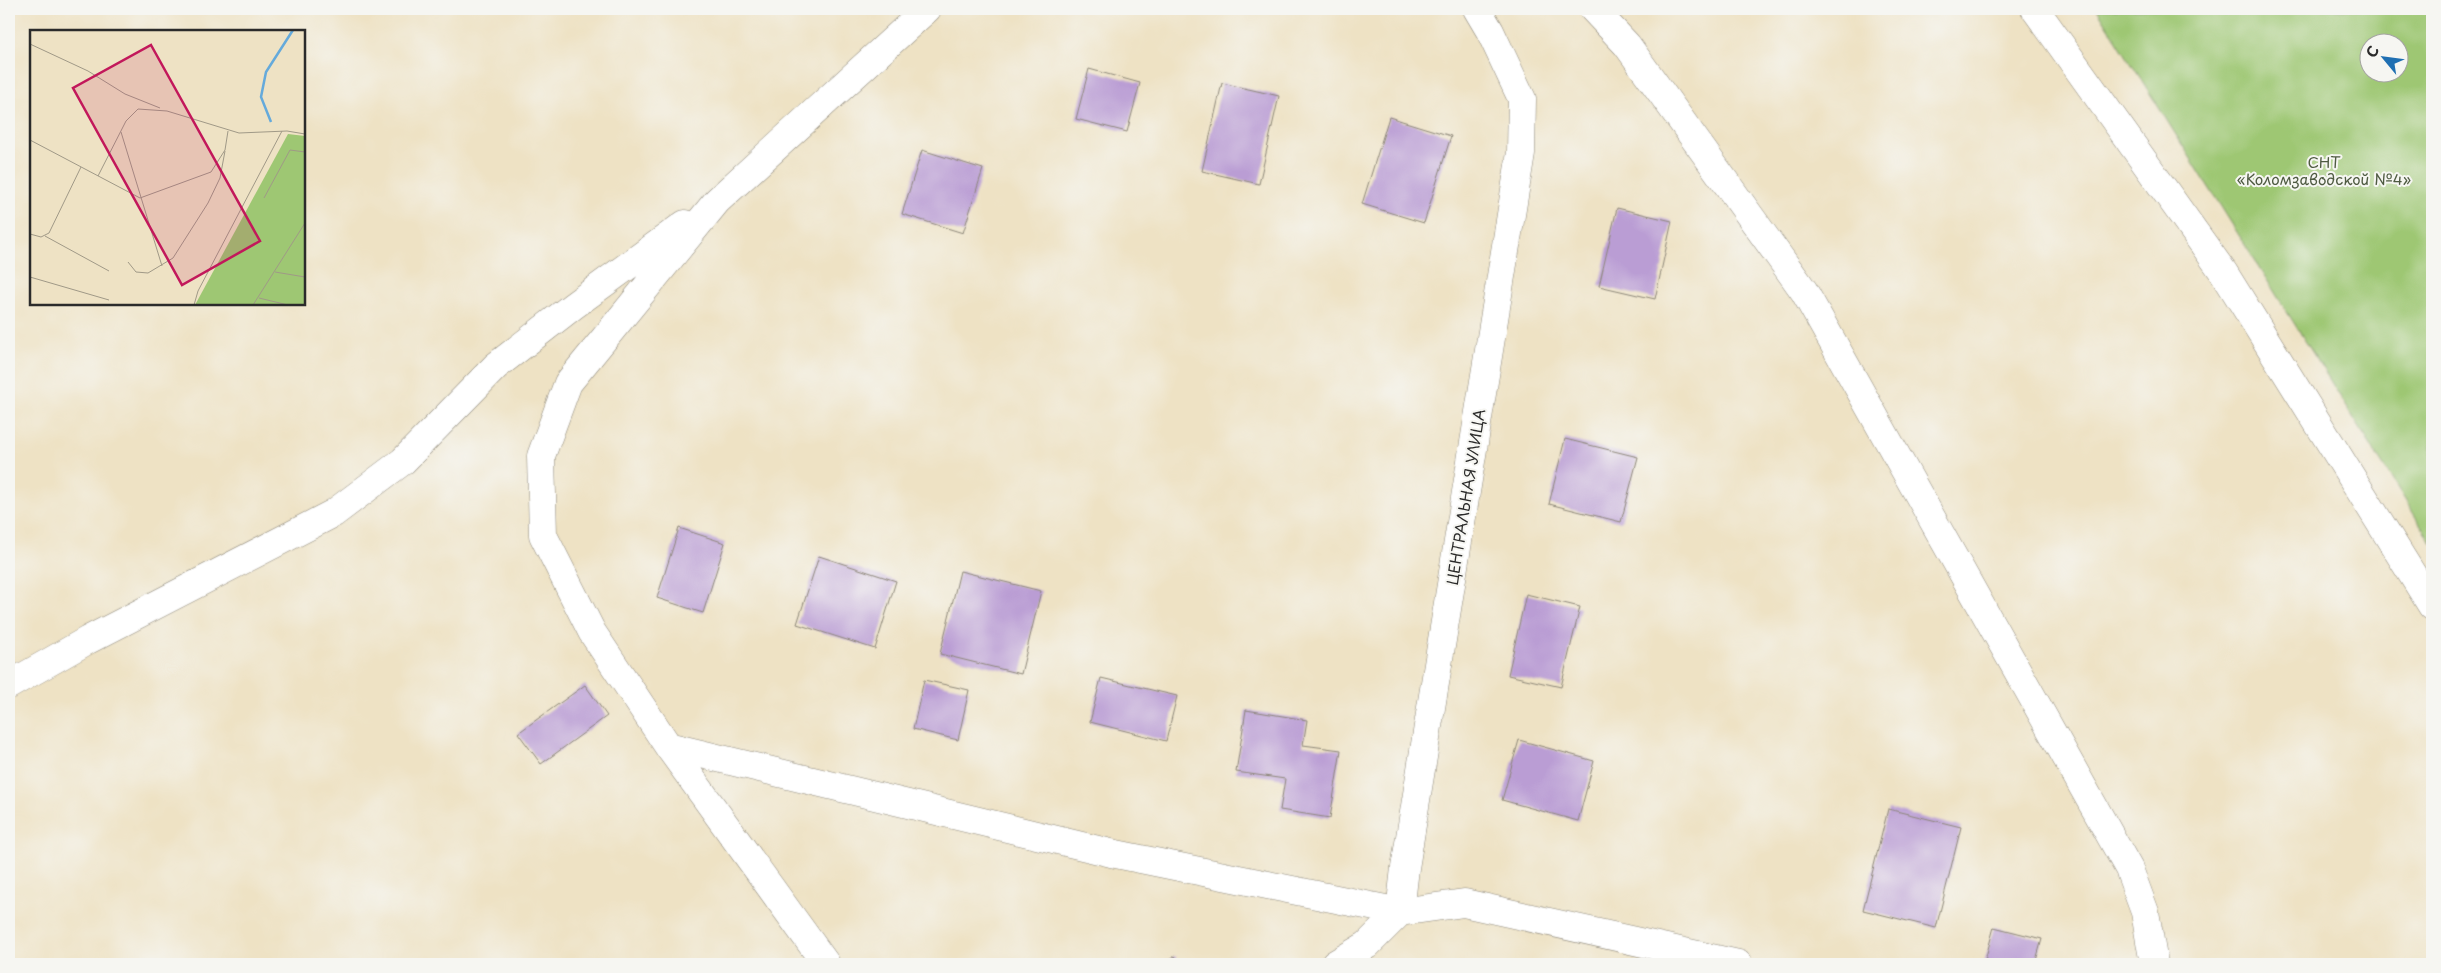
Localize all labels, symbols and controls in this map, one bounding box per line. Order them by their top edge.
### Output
inset map [30,30,305,305]
north arrow [2358,32,2408,82]
text: С [2360,42,2384,61]
park label: СНТ «Коломзаводской №4» [2237,150,2412,190]
street label: ЦЕНТРАЛЬНАЯ УЛИЦА [1440,407,1490,587]

